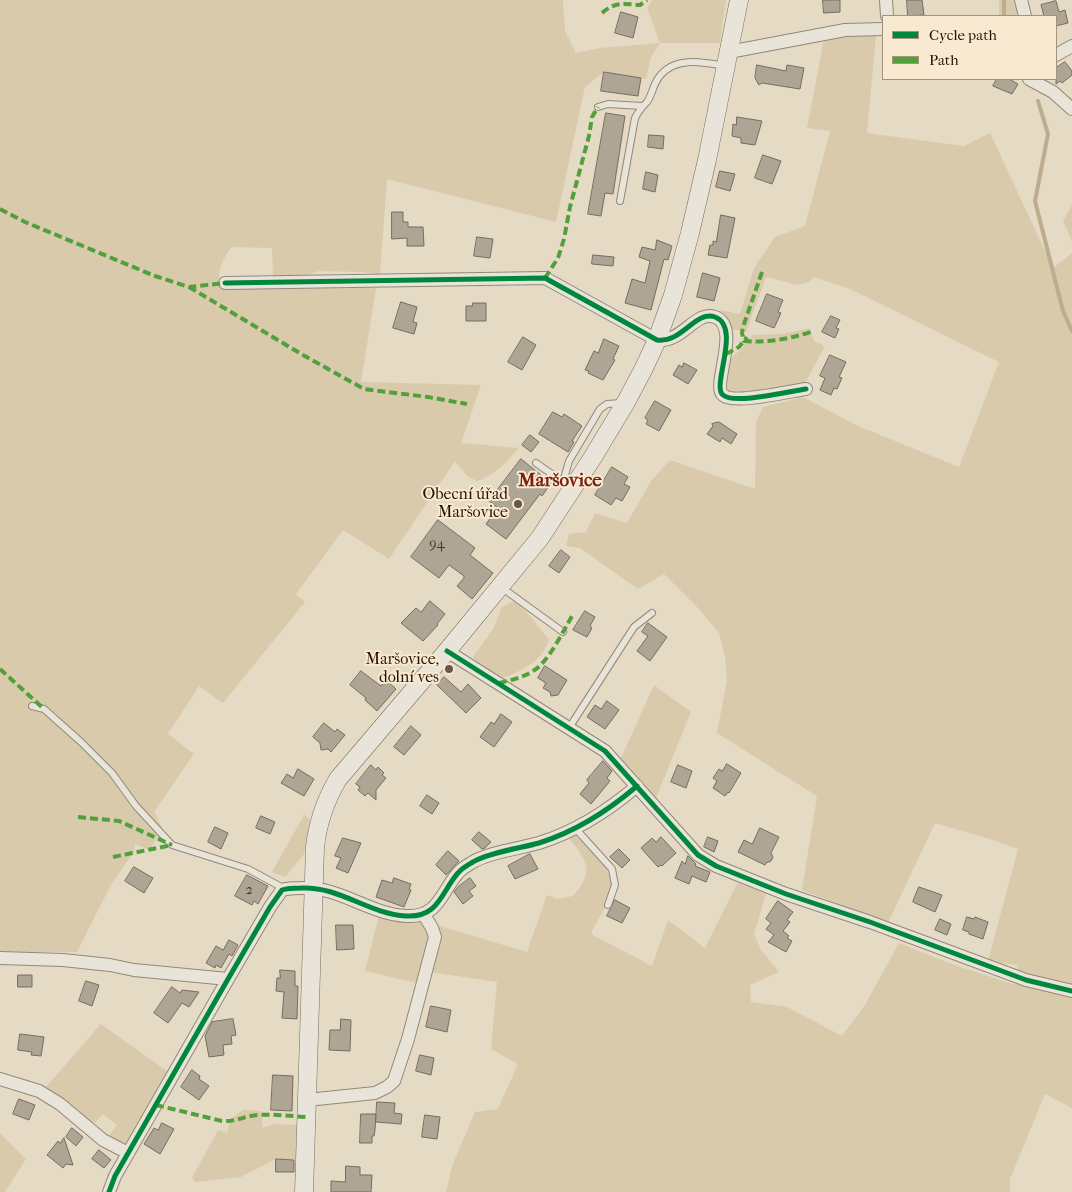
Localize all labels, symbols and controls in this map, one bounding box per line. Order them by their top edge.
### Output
legend [882,15,1057,80]
text: Cycle path [929,26,997,44]
text: Path [929,51,959,69]
district label: Maršovice [518,470,602,492]
place label: Obecní úřad Maršovice [423,485,508,523]
marker: Obecní úřad Maršovice [512,498,524,510]
house number: 94 [429,537,445,553]
place label: Maršovice, dolní ves [366,650,439,688]
marker: Maršovice, dolní ves [443,663,455,675]
house number: 2 [245,883,253,899]

